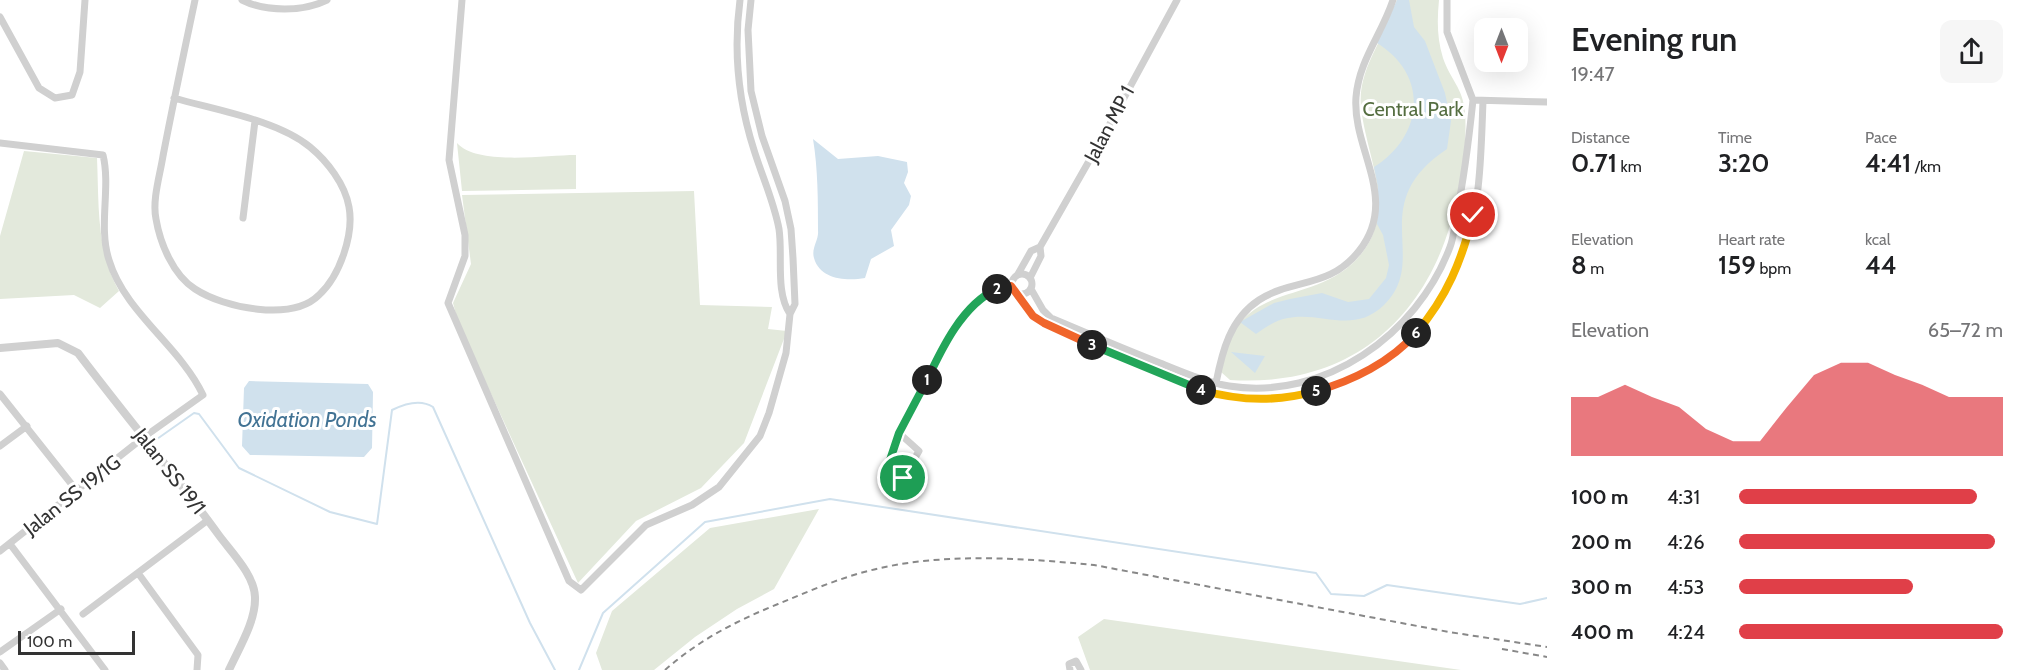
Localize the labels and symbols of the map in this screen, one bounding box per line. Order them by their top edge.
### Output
north arrow [1474,18,1528,72]
street label: Jalan MP 1 [1078,82,1139,167]
park label: Central Park [1362,97,1464,121]
pin [1447,189,1498,240]
pin: 2 [982,274,1012,304]
pin: 6 [1401,318,1431,348]
pin: 3 [1077,330,1107,360]
pin: 1 [912,365,942,395]
pin: 4 [1186,375,1216,405]
pin: 5 [1301,376,1331,406]
water label: Oxidation Ponds [237,407,377,432]
street label: Jalan SS 19/1 [128,422,211,519]
street label: Jalan SS 19/1G [18,450,125,541]
pin [877,452,928,503]
scale bar [18,628,135,656]

